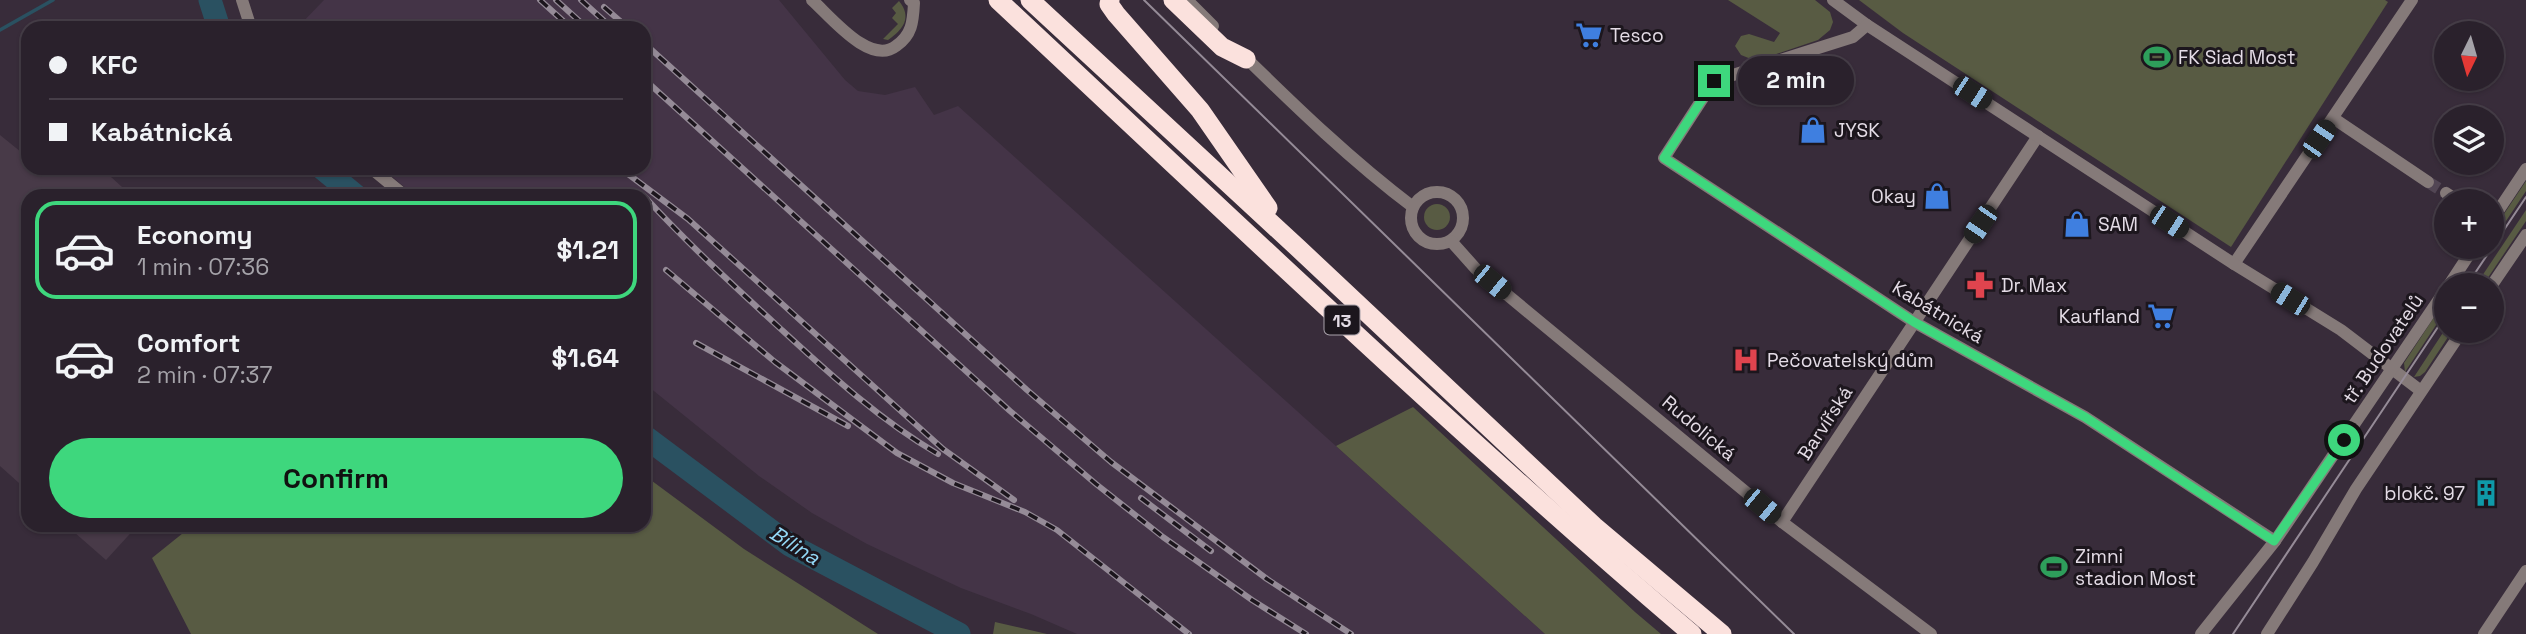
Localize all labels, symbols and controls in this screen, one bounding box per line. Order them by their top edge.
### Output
supermarket icon: Tesco [1574,20,1604,50]
north arrow [2434,21,2504,91]
map controls [2434,21,2504,343]
place label: Tesco [1610,23,1664,48]
sports icon: FK Siad Most [2142,42,2172,72]
place label: FK Siad Most [2178,45,2296,70]
text: KFC [91,48,138,82]
callout: 2 min [1738,56,1854,106]
route end [1698,65,1730,97]
text: 2 min [1766,65,1826,95]
car [1949,73,1996,113]
button: layers [2434,105,2504,175]
text: Kabátnická [91,115,232,149]
shop icon: JYSK [1798,115,1828,145]
car [2299,116,2340,162]
place label: JYSK [1834,118,1880,143]
shop icon: Okay [1922,181,1952,211]
place label: Okay [1871,184,1916,209]
button: + [2434,189,2504,259]
car [1960,201,2001,247]
car [2146,202,2193,242]
shop icon: SAM [2062,209,2092,239]
place label: SAM [2098,212,2138,237]
text: Economy [137,218,253,252]
icon: car [53,219,116,282]
text: $1.21 [557,233,619,267]
text: 1 min · 07:36 [137,252,269,282]
car [1470,261,1515,303]
pharmacy icon: Dr. Max [1965,270,1995,300]
place label: Dr. Max [2001,273,2067,298]
button: − [2434,273,2504,343]
street label: Kabátnická [1888,275,1988,349]
car [2267,279,2314,319]
street label: tř. Budovatelů [2337,289,2429,409]
supermarket icon: Kaufland [2146,301,2176,331]
place label: Kaufland [2059,304,2140,329]
road number: 13 [1324,306,1360,334]
text: Comfort [137,326,240,360]
icon: car [53,327,116,390]
text: $1.64 [551,341,619,375]
hospital icon: Pečovatelský dům [1731,345,1761,375]
place label: Pečovatelský dům [1767,348,1934,373]
text: 2 min · 07:37 [137,360,272,390]
street label: Barvířská [1792,381,1858,465]
street label: Rudolická [1657,390,1741,466]
route start [2328,424,2360,456]
button: Confirm [49,438,623,518]
building icon: blokč. 97 [2471,478,2501,508]
place label: blokč. 97 [2384,481,2465,506]
car [1740,484,1785,528]
water label: Bílina [765,519,826,571]
place label: Zimni stadion Most [2075,544,2196,591]
sports icon: Zimni stadion Most [2039,552,2069,582]

